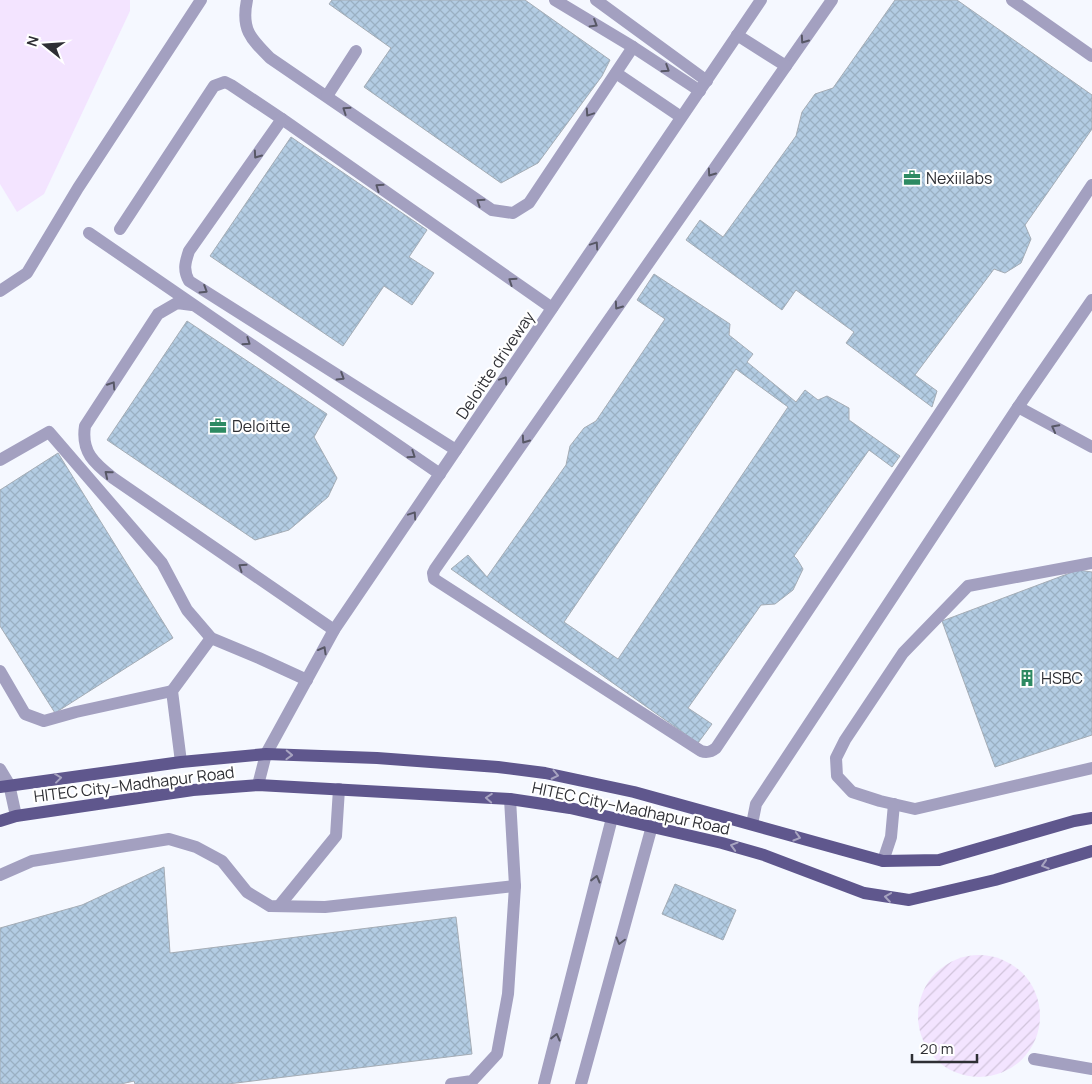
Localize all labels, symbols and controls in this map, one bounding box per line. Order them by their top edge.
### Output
one-way arrow [589,17,598,27]
north arrow [20,20,70,70]
text: N [22,33,43,49]
one-way arrow [801,34,810,44]
one-way arrow [661,63,670,72]
one-way arrow [342,107,352,116]
one-way arrow [586,107,595,117]
one-way arrow [254,149,263,159]
one-way arrow [708,167,717,177]
place label: Nexiilabs [926,167,992,189]
office icon: Nexiilabs [902,168,922,188]
one-way arrow [375,184,385,193]
one-way arrow [476,199,486,208]
one-way arrow [589,242,598,251]
one-way arrow [508,278,518,287]
one-way arrow [198,284,208,293]
one-way arrow [615,301,624,310]
street label: Deloitte driveway [451,306,540,423]
one-way arrow [241,336,251,345]
one-way arrow [336,371,345,381]
one-way arrow [498,376,507,386]
one-way arrow [105,381,115,390]
place label: Deloitte [232,415,290,437]
office icon: Deloitte [208,416,228,436]
one-way arrow [1051,424,1060,434]
one-way arrow [522,434,531,444]
one-way arrow [406,449,416,458]
one-way arrow [105,472,114,480]
one-way arrow [407,511,416,520]
one-way arrow [238,564,247,573]
one-way arrow [317,647,327,656]
place label: HSBC [1041,667,1083,689]
building icon: HSBC [1017,668,1037,688]
one-way arrow [285,750,293,760]
street label: HITEC City–Madhapur Road [32,761,236,807]
one-way arrow [551,769,560,780]
one-way arrow [54,773,62,784]
street label: HITEC City–Madhapur Road [530,776,732,840]
one-way arrow [485,792,493,803]
one-way arrow [793,831,801,841]
one-way arrow [730,842,738,852]
one-way arrow [1042,859,1050,869]
one-way arrow [590,875,601,884]
one-way arrow [883,892,891,903]
one-way arrow [616,936,626,944]
one-way arrow [550,1032,561,1041]
scale bar [912,1032,977,1064]
text: 20 m [920,1038,953,1059]

